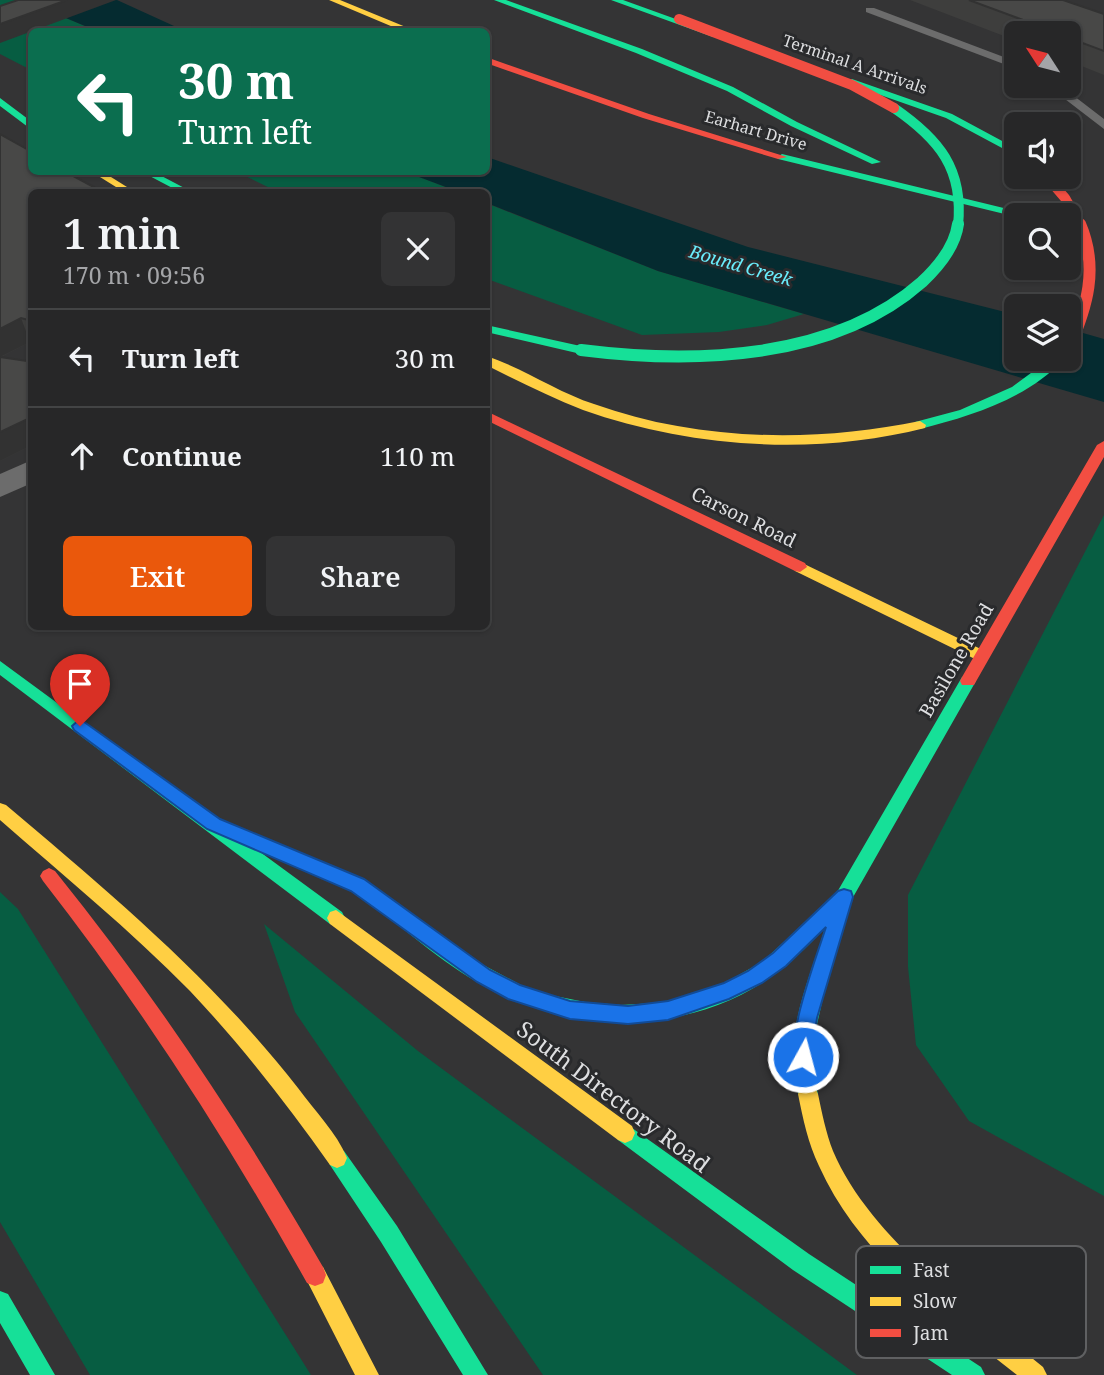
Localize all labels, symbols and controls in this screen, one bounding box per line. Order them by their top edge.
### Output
north arrow [1004,21,1082,98]
map controls [1004,21,1081,371]
street label: Terminal A Arrivals [780,29,930,99]
text: 30 m [178,47,294,113]
icon: left [63,56,154,147]
street label: Earhart Drive [702,105,810,155]
text: Turn left [178,110,312,153]
button: sound [1004,112,1081,189]
button: search [1004,203,1081,280]
text: 1 min [63,204,180,261]
button: close [381,212,455,286]
water label: Bound Creek [686,239,796,291]
text: 170 m · 09:56 [63,259,205,291]
button: layers [1004,294,1081,371]
icon: left [63,339,101,377]
text: Turn left [122,340,239,376]
text: 30 m [395,340,455,376]
icon: ahead [63,437,101,475]
text: Continue [122,438,242,474]
text: 110 m [380,438,455,474]
street label: Carson Road [687,480,801,554]
button: Exit [63,536,252,616]
button: Share [266,536,455,616]
street label: Basilone Road [913,598,999,722]
pin [50,654,110,726]
icon: arrive [61,665,99,703]
street label: South Directory Road [511,1013,717,1179]
position arrow [766,1020,840,1094]
legend [856,1246,1086,1358]
text: Fast [913,1257,950,1283]
text: Slow [913,1288,957,1314]
text: Jam [912,1320,948,1346]

